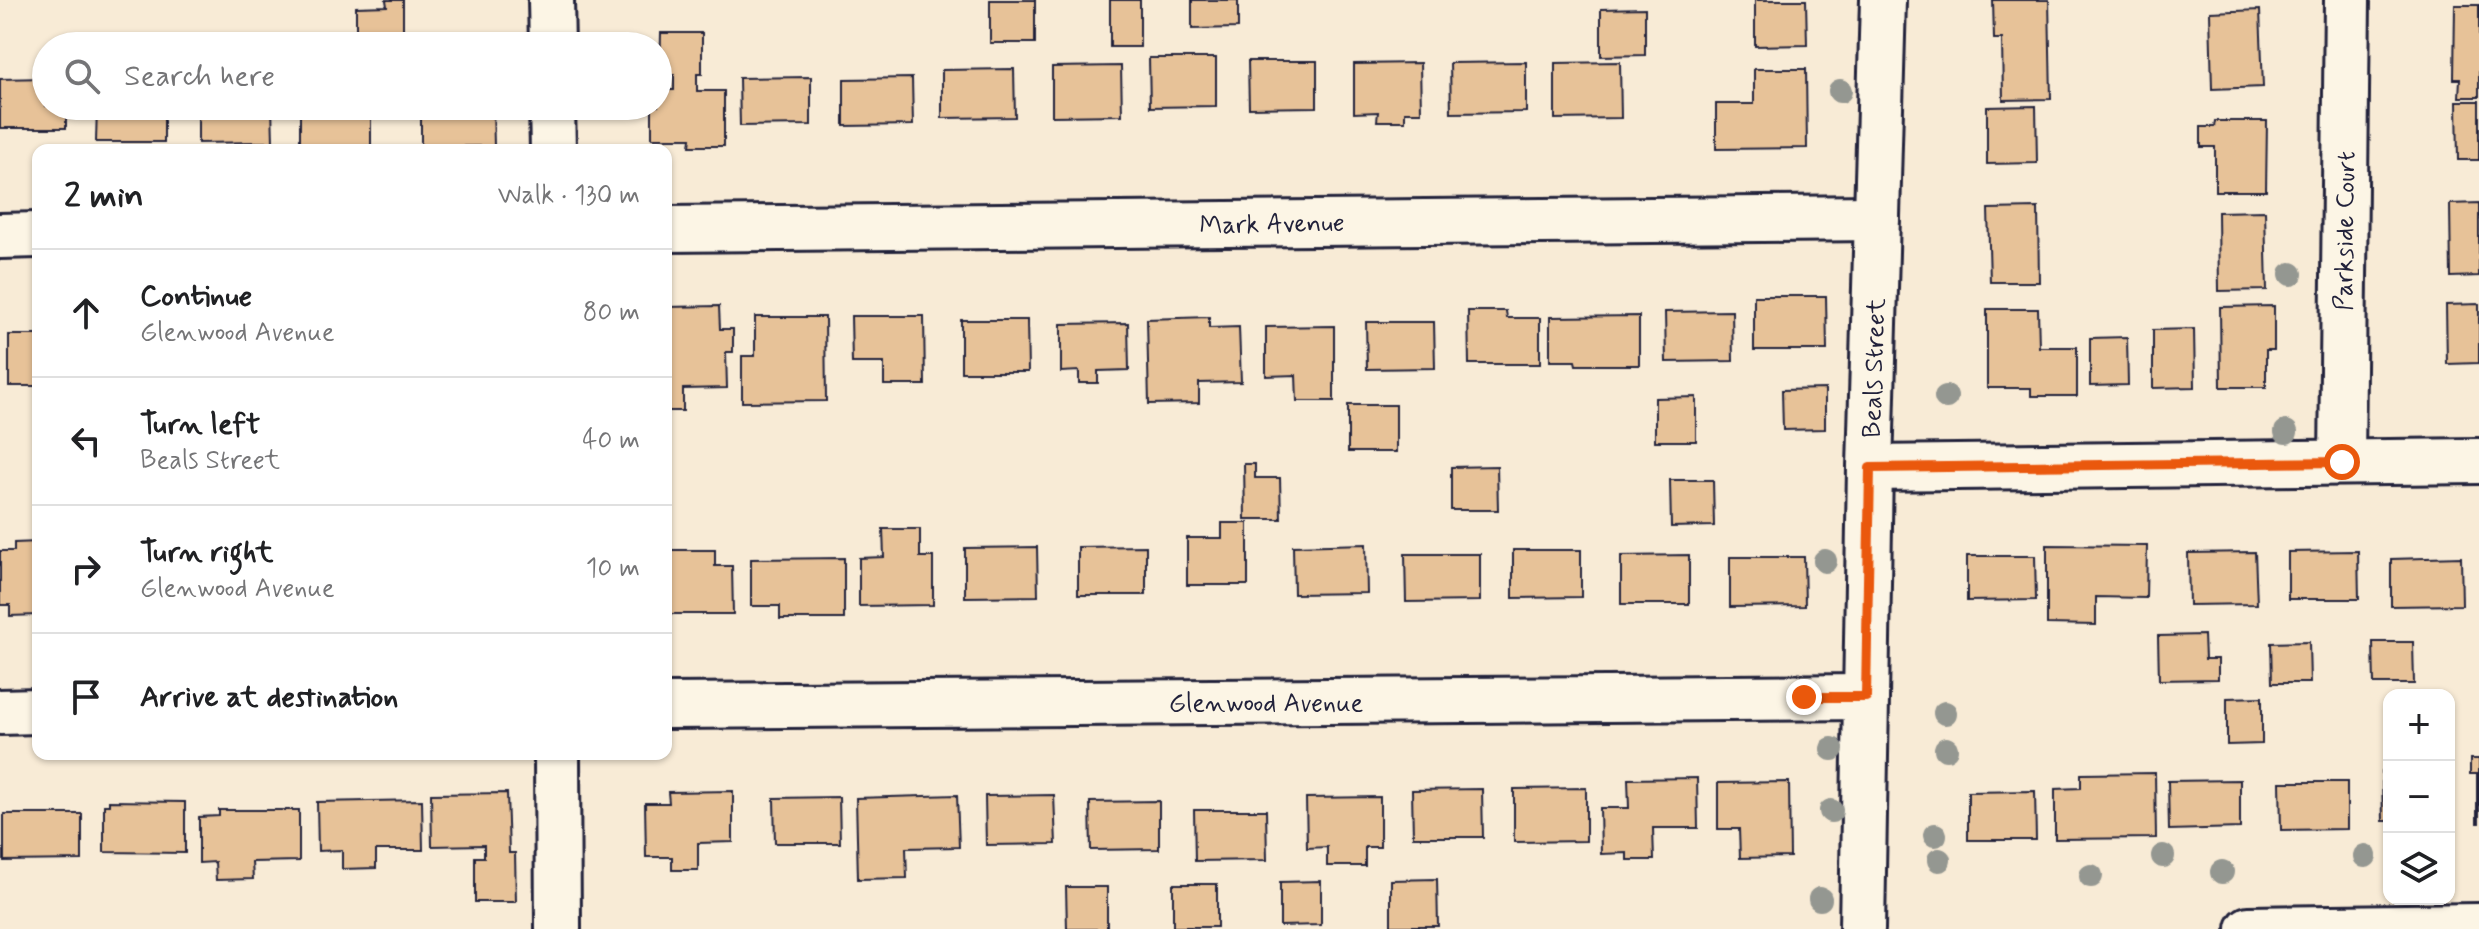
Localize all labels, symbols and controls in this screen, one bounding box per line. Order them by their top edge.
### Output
search box [32,32,672,120]
icon: search [60,54,104,98]
text: Search here [124,57,275,96]
street label: Parkside Court [2328,151,2364,311]
text: 2 min [64,174,144,219]
text: Walk · 130 m [498,179,640,213]
street label: Mark Avenue [1199,207,1345,243]
text: Continue [140,277,252,316]
icon: ahead [64,291,108,335]
text: 80 m [583,296,640,330]
street label: Beals Street [1856,298,1894,439]
text: Glenwood Avenue [140,316,335,350]
text: Turn left [140,405,260,444]
icon: left [64,419,108,463]
text: 40 m [582,424,640,458]
text: Beals Street [140,444,280,478]
route start [2324,444,2360,480]
text: Turn right [140,533,273,572]
icon: right [64,547,108,591]
text: 10 m [586,552,640,586]
text: Glenwood Avenue [140,572,335,606]
icon: arrive [64,675,108,719]
text: Arrive at destination [140,678,398,717]
route end [1786,679,1822,715]
street label: Glenwood Avenue [1169,687,1363,721]
map controls [2383,689,2455,905]
button: + [2383,689,2455,761]
button: − [2383,761,2455,833]
button: layers [2383,833,2455,905]

